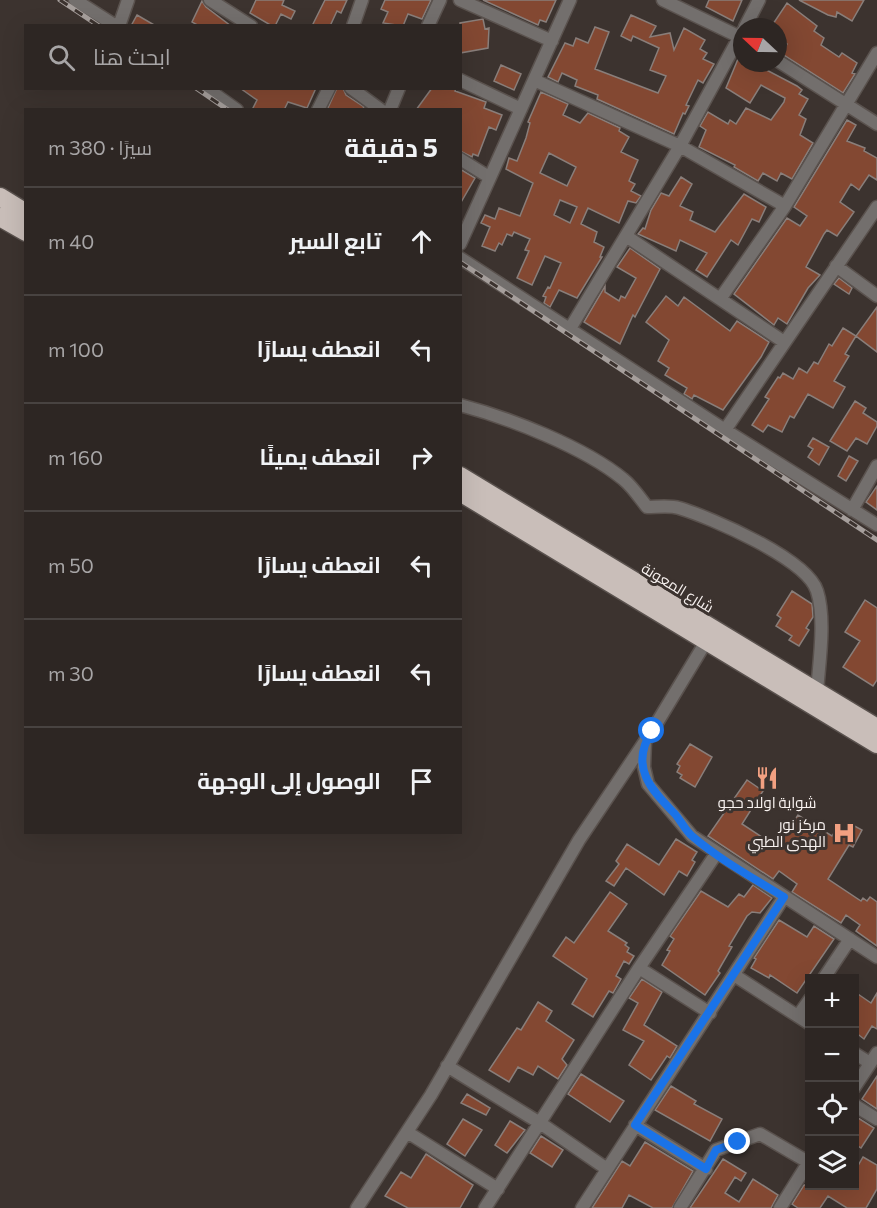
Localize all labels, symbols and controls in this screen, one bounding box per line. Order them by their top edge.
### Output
north arrow [733,18,787,72]
search box [24,24,462,90]
icon: search [45,41,78,74]
text: ابحث هنا [93,43,171,70]
text: 5 دقيقة [344,131,438,162]
text: سيرًا · 380 m [48,135,152,159]
icon: ahead [405,225,438,258]
text: تابع السير [289,227,381,254]
text: 40 m [48,229,94,253]
icon: left [405,333,438,366]
text: انعطف يسارًا [257,335,381,362]
text: 100 m [48,337,104,361]
icon: right [405,441,438,474]
text: انعطف يمينًا [260,443,381,470]
text: 160 m [48,445,103,469]
icon: left [405,549,438,582]
text: انعطف يسارًا [257,551,381,578]
text: 50 m [48,553,94,577]
street label: شارع المعونة [637,558,717,618]
icon: left [405,657,438,690]
text: انعطف يسارًا [257,659,381,686]
text: 30 m [48,661,94,685]
route start [638,717,664,743]
icon: arrive [405,765,438,798]
restaurant icon: شواية اولاد حجو [754,765,780,791]
text: الوصول إلى الوجهة [197,767,381,794]
place label: شواية اولاد حجو [718,793,816,812]
place label: مركز نور الهدى الطبي [748,815,826,854]
hospital icon: مركز نور الهدى الطبي [831,820,857,846]
map controls [805,974,859,1190]
button: + [805,974,859,1028]
button: − [805,1028,859,1082]
button: locate [805,1082,859,1136]
route end [724,1128,750,1154]
button: layers [805,1136,859,1190]

